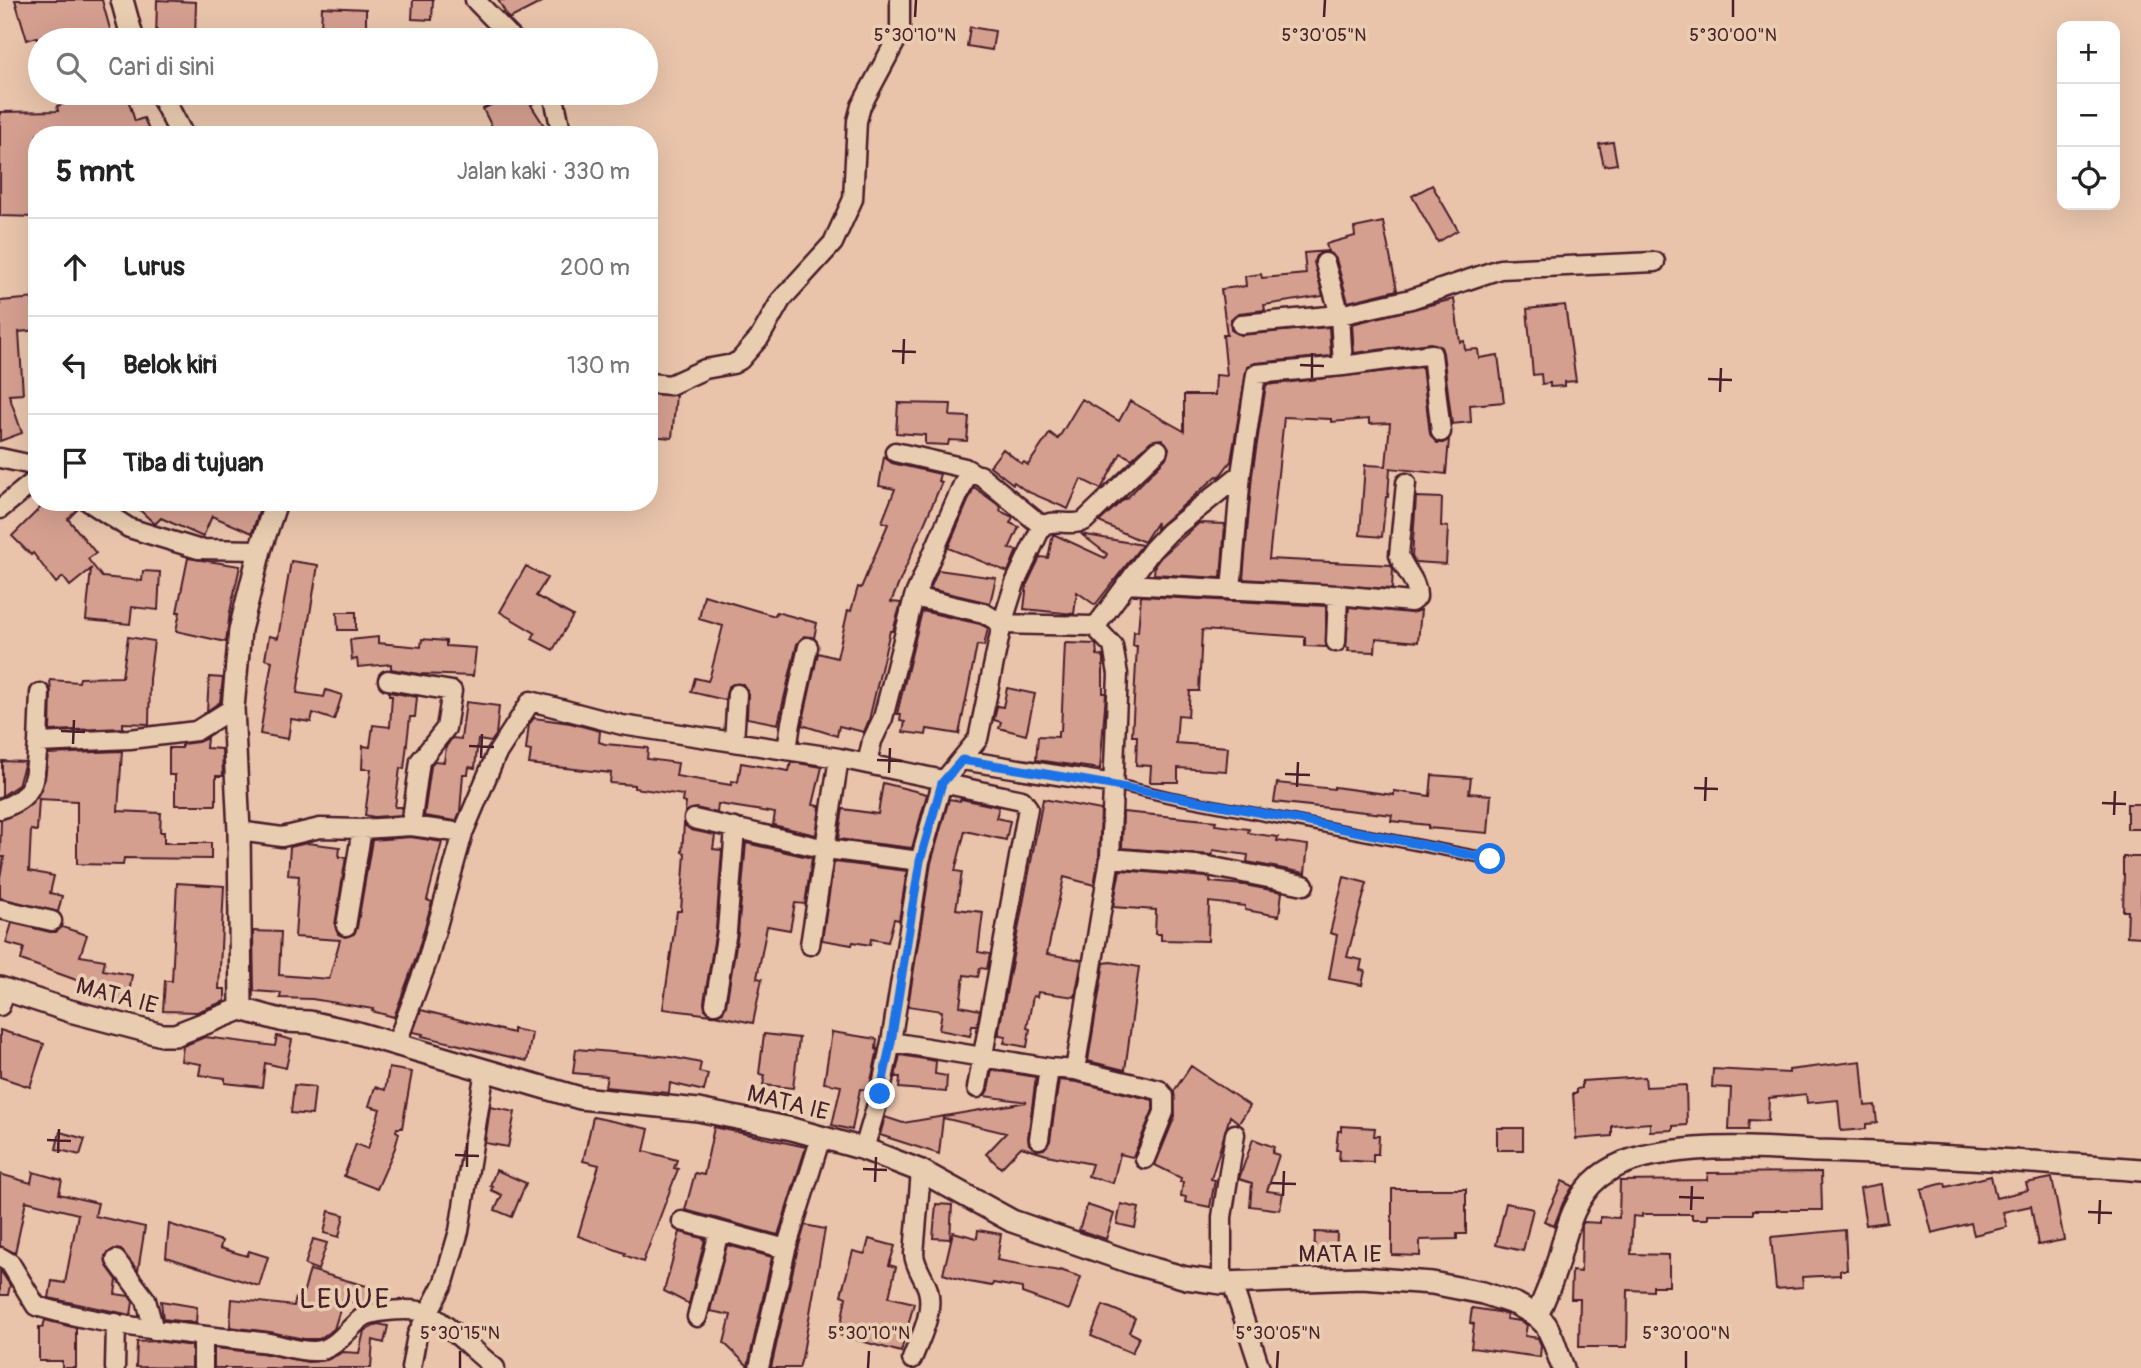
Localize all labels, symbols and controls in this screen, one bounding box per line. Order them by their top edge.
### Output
map controls [2057,21,2120,210]
button: + [2057,21,2120,84]
text: 5°30'10"N [874,24,956,47]
text: 5°30'05"N [1281,24,1367,47]
text: 5°30'00"N [1689,24,1777,47]
search box [28,28,658,105]
icon: search [52,48,90,86]
text: Cari di sini [108,51,214,83]
button: − [2057,84,2120,147]
button: locate [2057,147,2120,210]
text: 5 mnt [56,153,134,190]
text: Jalan kaki · 330 m [457,157,630,186]
icon: ahead [56,248,94,286]
text: Lurus [123,251,185,283]
text: 200 m [560,253,630,282]
icon: left [56,346,94,384]
text: Belok kiri [123,349,217,381]
text: 130 m [567,351,630,380]
icon: arrive [56,444,94,482]
text: Tiba di tujuan [123,447,264,479]
route start [1474,843,1505,874]
street label: MATA IE [73,971,161,1021]
route end [864,1078,895,1109]
street label: MATA IE [744,1079,832,1127]
street label: MATA IE [1298,1240,1382,1269]
district label: LEUUE [299,1282,391,1317]
text: 5°30'15"N [420,1322,500,1345]
text: 5°30'10"N [828,1322,910,1345]
text: 5°30'05"N [1235,1322,1321,1345]
text: 5°30'00"N [1642,1322,1730,1345]

